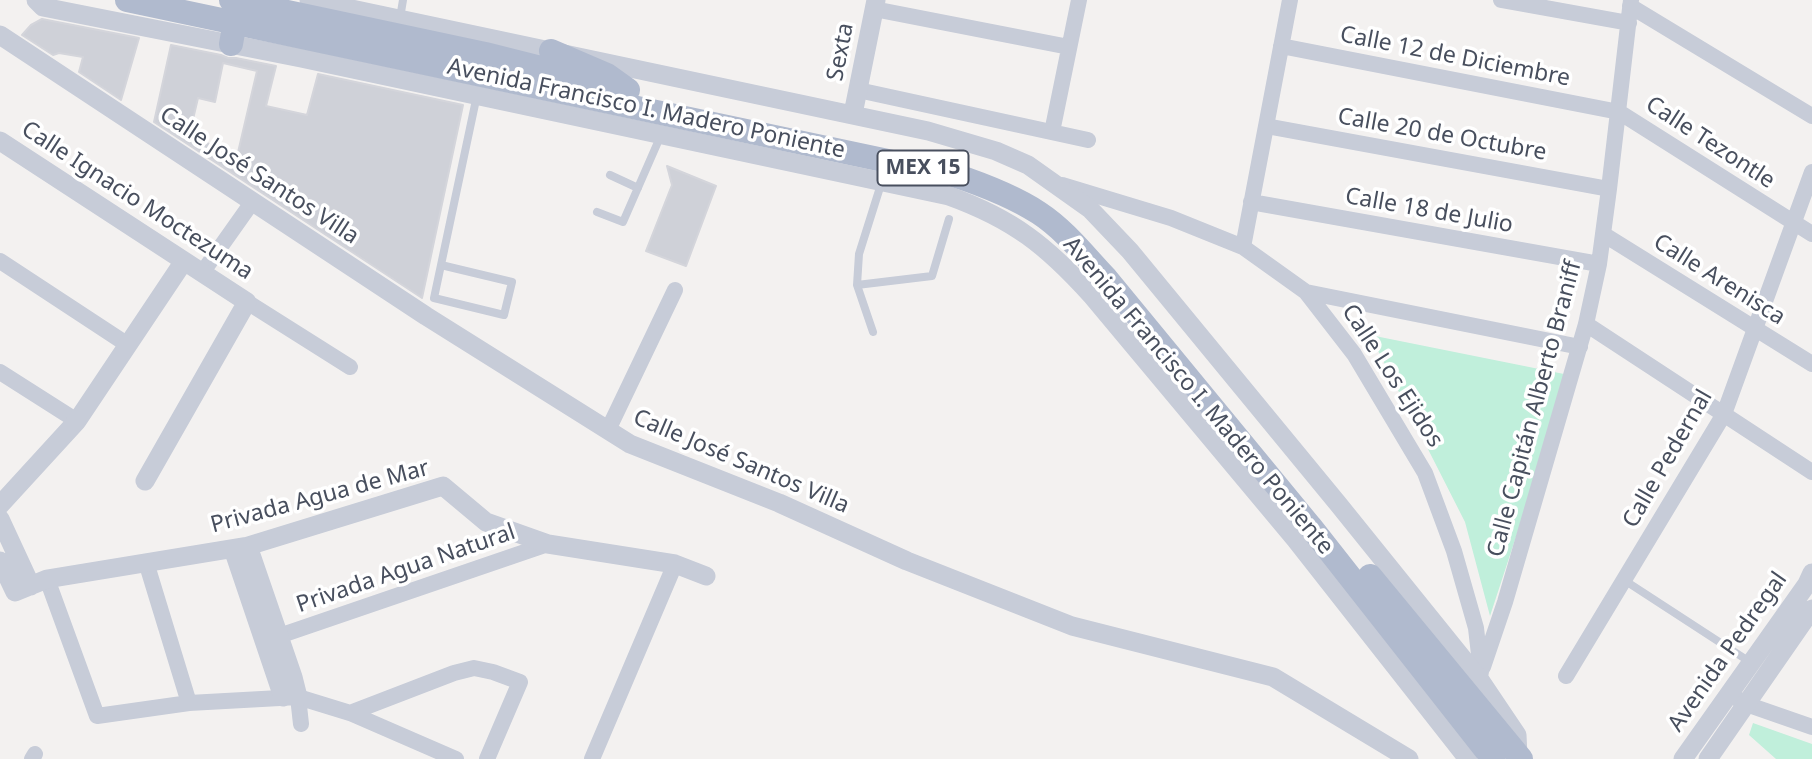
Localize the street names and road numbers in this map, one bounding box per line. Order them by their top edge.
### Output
street label: Sexta [822,21,860,83]
street label: Calle 12 de Diciembre [1338,21,1572,93]
street label: Avenida Francisco I. Madero Poniente [445,53,847,165]
street label: Calle Tezontle [1640,91,1780,195]
street label: Calle José Santos Villa [154,101,364,251]
street label: Calle 20 de Octubre [1336,103,1548,167]
street label: Calle Ignacio Moctezuma [16,116,258,286]
road number: MEX 15 [878,150,968,186]
street label: Calle 18 de Julio [1343,183,1515,239]
street label: Calle Arenisca [1648,229,1790,331]
street label: Avenida Francisco I. Madero Poniente [1057,232,1339,560]
street label: Calle Capitán Alberto Braniff [1482,258,1588,560]
street label: Calle Los Ejidos [1336,299,1448,453]
street label: Calle Pedernal [1617,385,1719,533]
street label: Calle José Santos Villa [629,404,853,520]
street label: Privada Agua de Mar [208,455,432,539]
street label: Privada Agua Natural [293,519,519,619]
street label: Avenida Pedregal [1663,567,1793,737]

